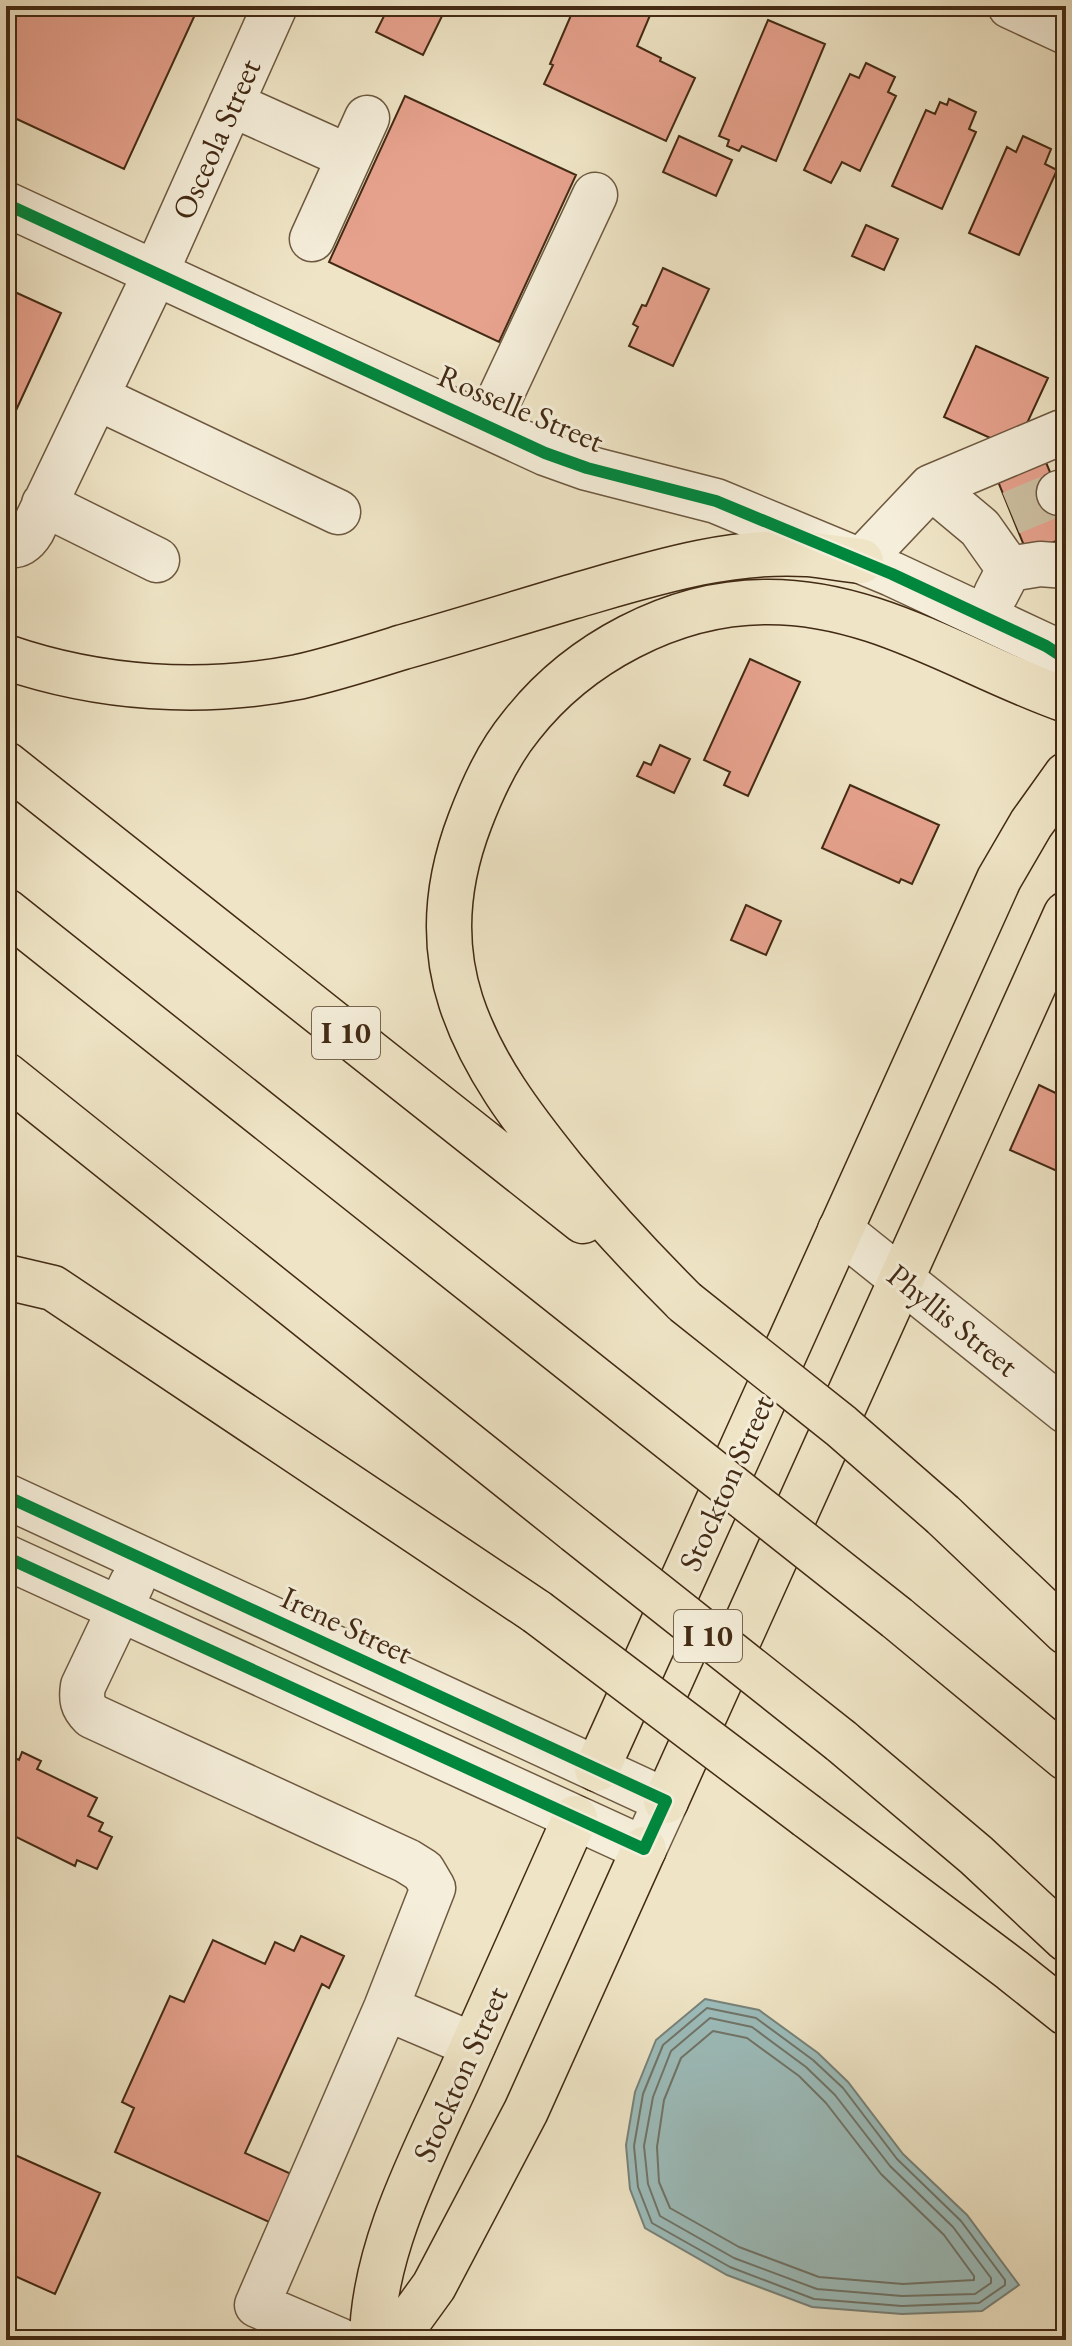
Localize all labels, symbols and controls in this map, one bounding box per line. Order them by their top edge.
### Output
street label: Osceola Street [162,52,270,226]
street label: Rosselle Street [432,354,610,462]
road number: I 10 [312,1007,380,1059]
street label: Phyllis Street [879,1254,1027,1386]
street label: Stockton Street [669,1388,783,1578]
street label: Irene Street [275,1576,419,1674]
road number: I 10 [674,1610,742,1662]
street label: Stockton Street [403,1979,517,2169]

